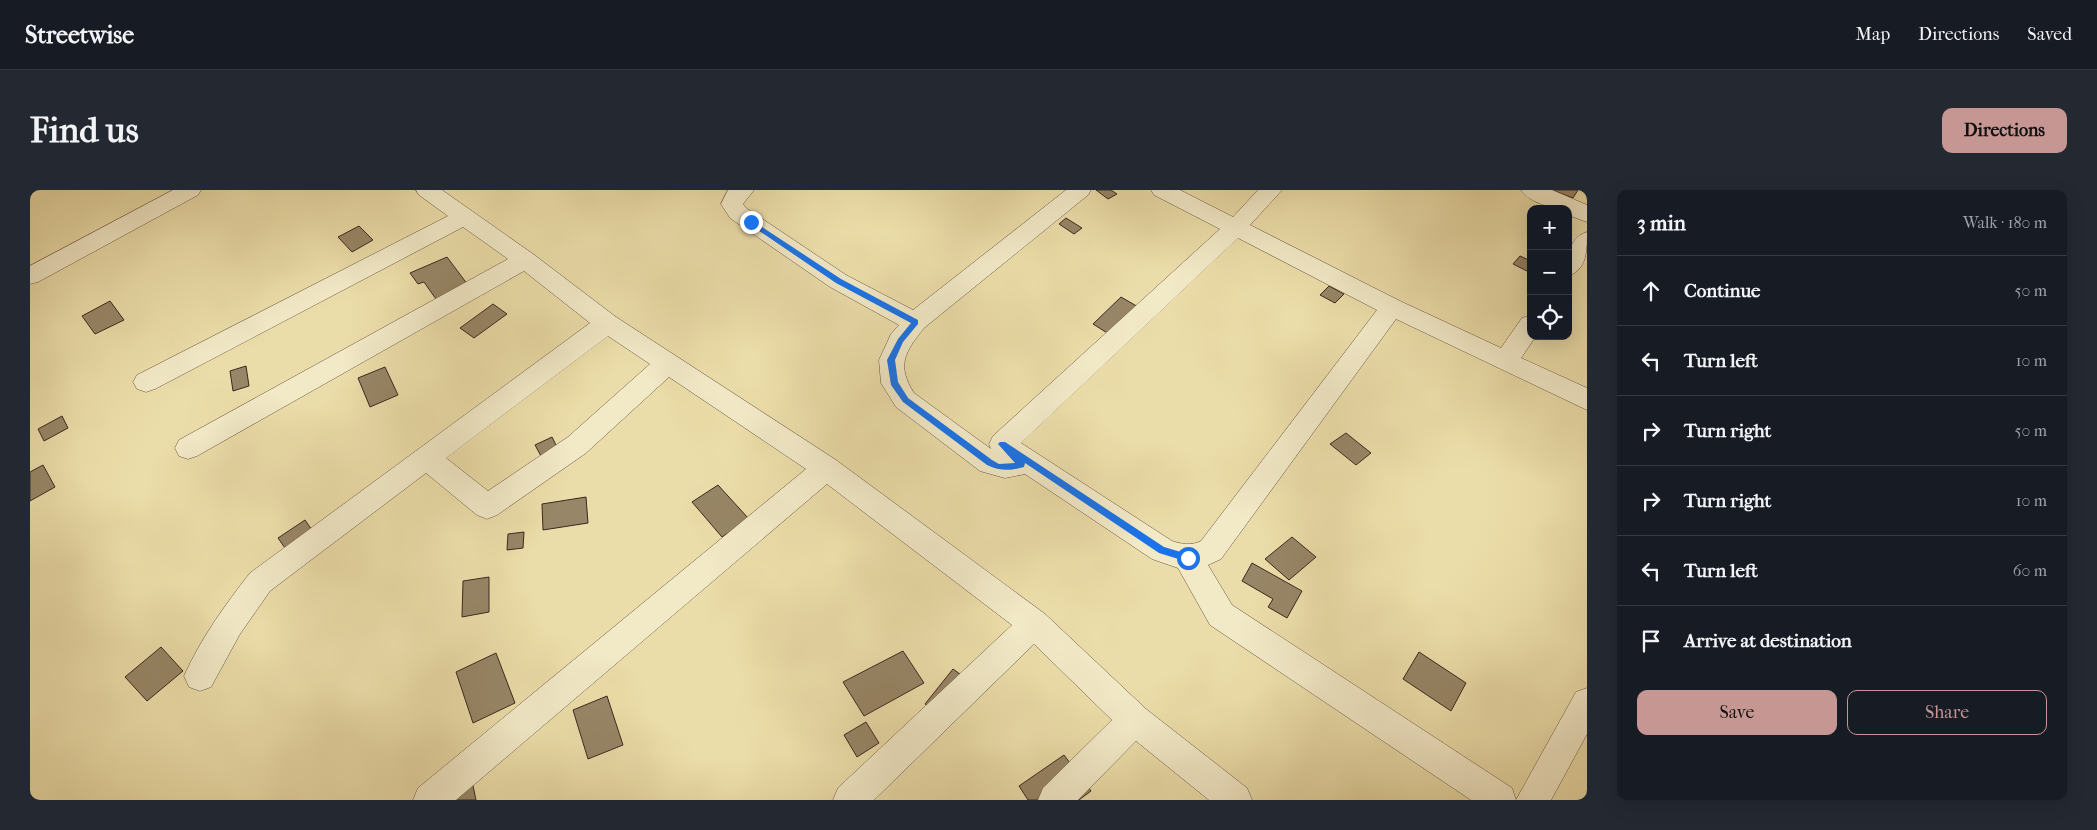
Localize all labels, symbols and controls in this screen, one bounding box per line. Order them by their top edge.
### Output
text: Streetwise [25,21,134,49]
text: Map [1856,24,1890,45]
text: Directions [1918,24,1999,45]
text: Saved [2027,24,2072,45]
button: Directions [1942,108,2067,153]
text: Find us [30,110,139,151]
map controls [1527,205,1572,340]
button: + [1527,205,1572,250]
route end [740,211,763,234]
text: 3 min [1637,211,1686,235]
text: Walk · 180 m [1963,213,2047,232]
button: − [1527,250,1572,295]
icon: ahead [1637,277,1665,305]
text: Continue [1684,280,1760,302]
text: 50 m [2015,281,2047,300]
button: locate [1527,295,1572,340]
icon: left [1637,347,1665,375]
text: Turn left [1684,350,1758,372]
text: 10 m [2016,351,2047,370]
icon: right [1637,417,1665,445]
text: Turn right [1684,420,1771,442]
text: 50 m [2015,421,2047,440]
icon: right [1637,487,1665,515]
text: Turn right [1684,490,1771,512]
text: 10 m [2016,491,2047,510]
route start [1177,547,1200,570]
icon: left [1637,557,1665,585]
text: Turn left [1684,560,1758,582]
text: 60 m [2013,561,2047,580]
icon: arrive [1637,627,1665,655]
text: Arrive at destination [1684,630,1852,652]
button: Save [1637,690,1837,735]
button: Share [1847,690,2047,735]

